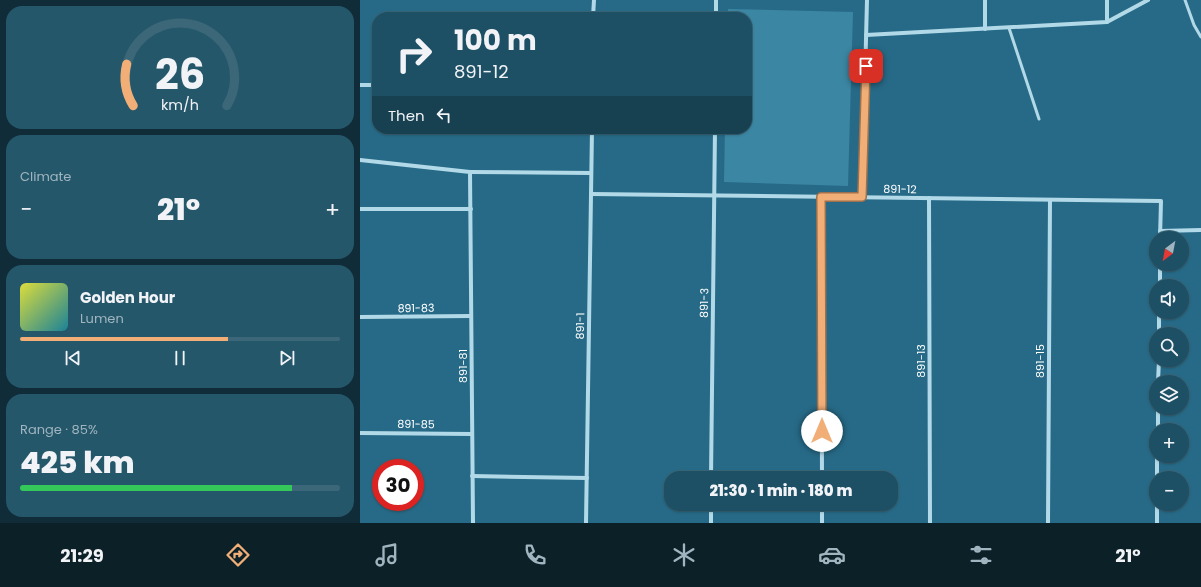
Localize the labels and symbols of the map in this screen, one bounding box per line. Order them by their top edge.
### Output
pin [849,49,883,83]
street label: 891-12 [883,181,917,197]
north arrow [1149,231,1189,271]
street label: 891-3 [696,288,712,318]
street label: 891-83 [397,300,435,316]
street label: 891-1 [572,312,588,340]
street label: 891-13 [913,344,929,378]
street label: 891-15 [1032,344,1048,378]
street label: 891-81 [455,349,471,383]
position arrow [801,410,843,452]
street label: 891-85 [397,416,435,432]
speed limit sign: 30 [372,459,424,511]

